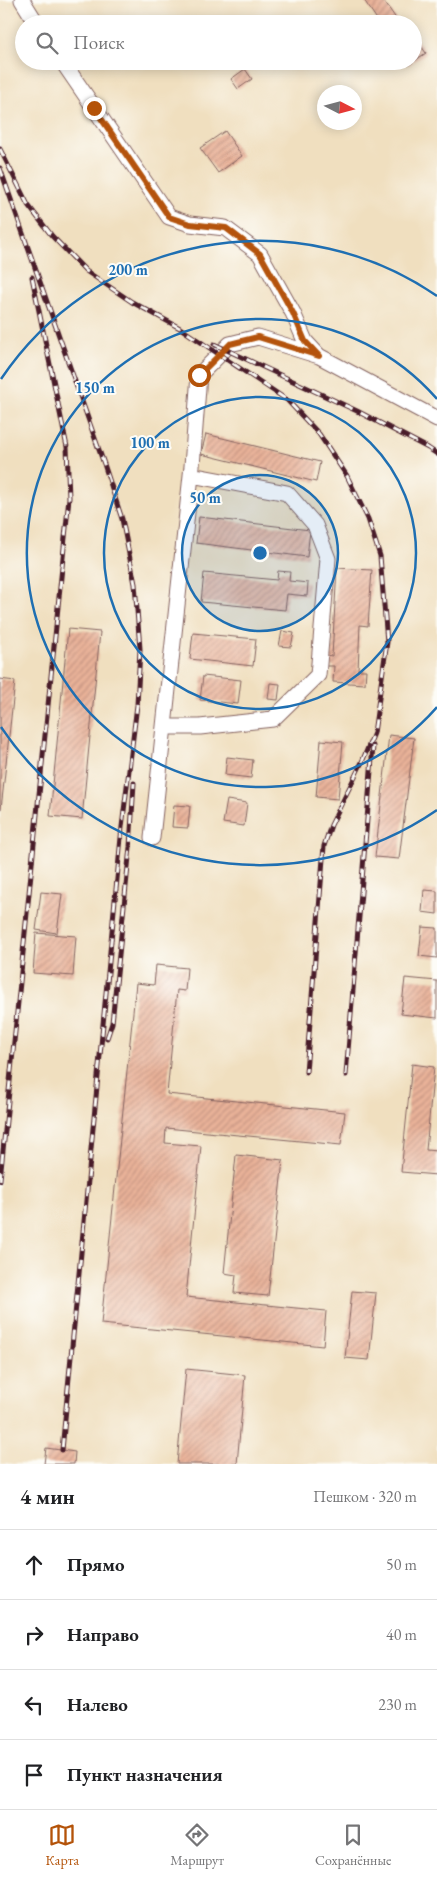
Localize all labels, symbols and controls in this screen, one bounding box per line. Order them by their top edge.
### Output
search box [15,15,422,70]
icon: search [33,29,61,57]
text: Поиск [73,30,125,55]
north arrow [317,85,362,130]
route end [83,97,106,120]
text: 200 m [108,260,148,279]
route start [188,364,211,387]
text: 150 m [75,378,115,397]
text: 100 m [130,433,170,452]
text: 50 m [189,488,221,507]
centre of rings [251,544,269,562]
text: 4 мин [20,1483,75,1510]
text: Пешком · 320 m [313,1486,417,1507]
icon: ahead [20,1551,48,1579]
text: Прямо [67,1552,125,1577]
text: 50 m [386,1554,417,1575]
icon: right [20,1621,48,1649]
text: Направо [67,1622,139,1647]
text: 40 m [386,1624,417,1645]
icon: left [20,1691,48,1719]
text: Налево [67,1692,128,1717]
text: 230 m [378,1694,417,1715]
icon: arrive [20,1761,48,1789]
text: Пункт назначения [67,1762,223,1787]
tab: Карта [46,1821,79,1869]
tab: Маршрут [170,1821,224,1869]
tab: Сохранённые [315,1821,391,1869]

